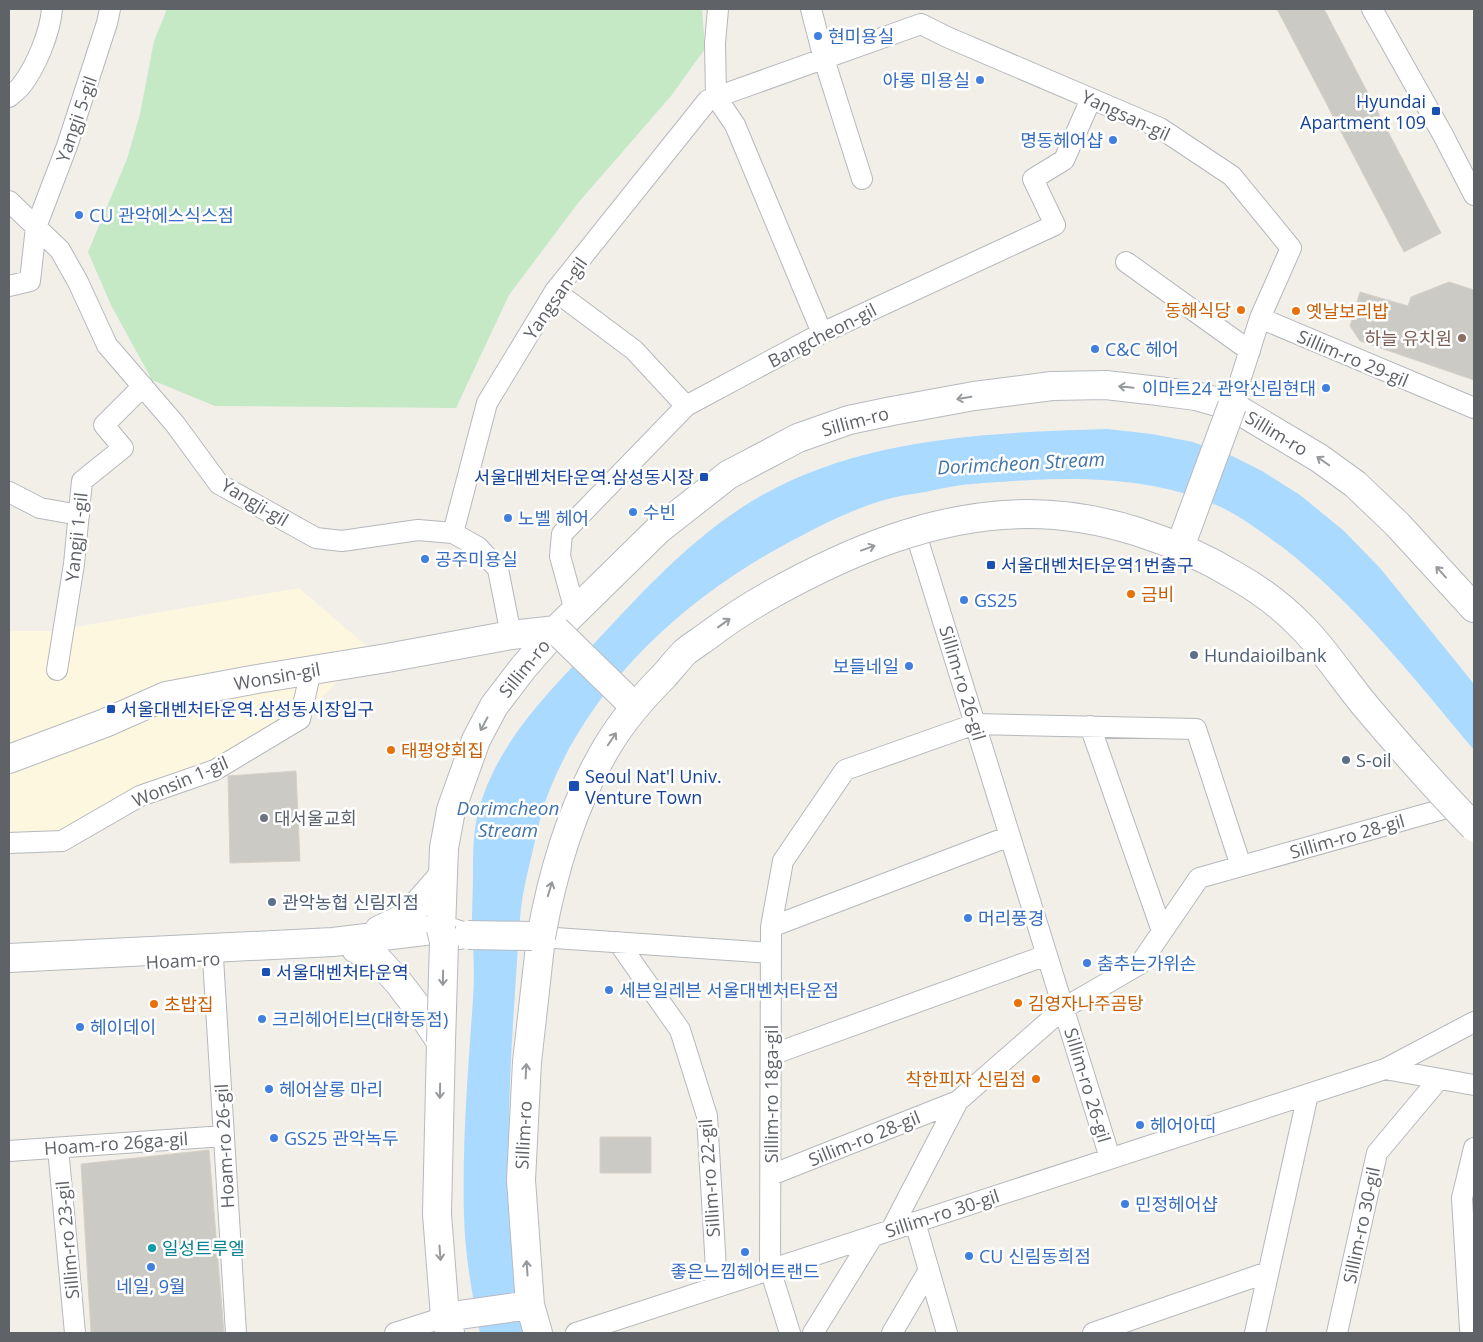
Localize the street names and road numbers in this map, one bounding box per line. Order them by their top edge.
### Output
street label: Yangji 5-gil [50,73,102,165]
street label: Yangsan-gil [1078,84,1174,146]
street label: Yangsan-gil [518,252,592,344]
street label: Bangcheon-gil [764,297,880,373]
street label: Sillim-ro 29-gil [1294,324,1412,392]
street label: Sillim-ro [819,401,891,441]
street label: Sillim-ro [1241,405,1313,461]
street label: Yangji-gil [217,472,293,532]
street label: Yangji 1-gil [59,491,93,583]
street label: Sillim-ro 26-gil [934,623,992,743]
street label: Sillim-ro [493,634,555,702]
street label: Wonsin-gil [232,657,322,695]
street label: Wonsin 1-gil [128,750,232,812]
street label: Sillim-ro 28-gil [1287,808,1407,864]
street label: Hoam-ro [145,946,221,974]
street label: Sillim-ro 18ga-gil [759,1025,783,1163]
street label: Sillim-ro 26-gil [1059,1025,1117,1145]
street label: Hoam-ro 26-gil [209,1083,239,1209]
street label: Sillim-ro [509,1100,537,1170]
street label: Sillim-ro 28-gil [805,1105,923,1171]
street label: Sillim-ro 22-gil [693,1118,725,1238]
street label: Hoam-ro 26ga-gil [43,1126,189,1160]
street label: Sillim-ro 30-gil [1337,1164,1385,1286]
street label: Sillim-ro 23-gil [50,1180,84,1300]
street label: Sillim-ro 30-gil [882,1183,1002,1243]

